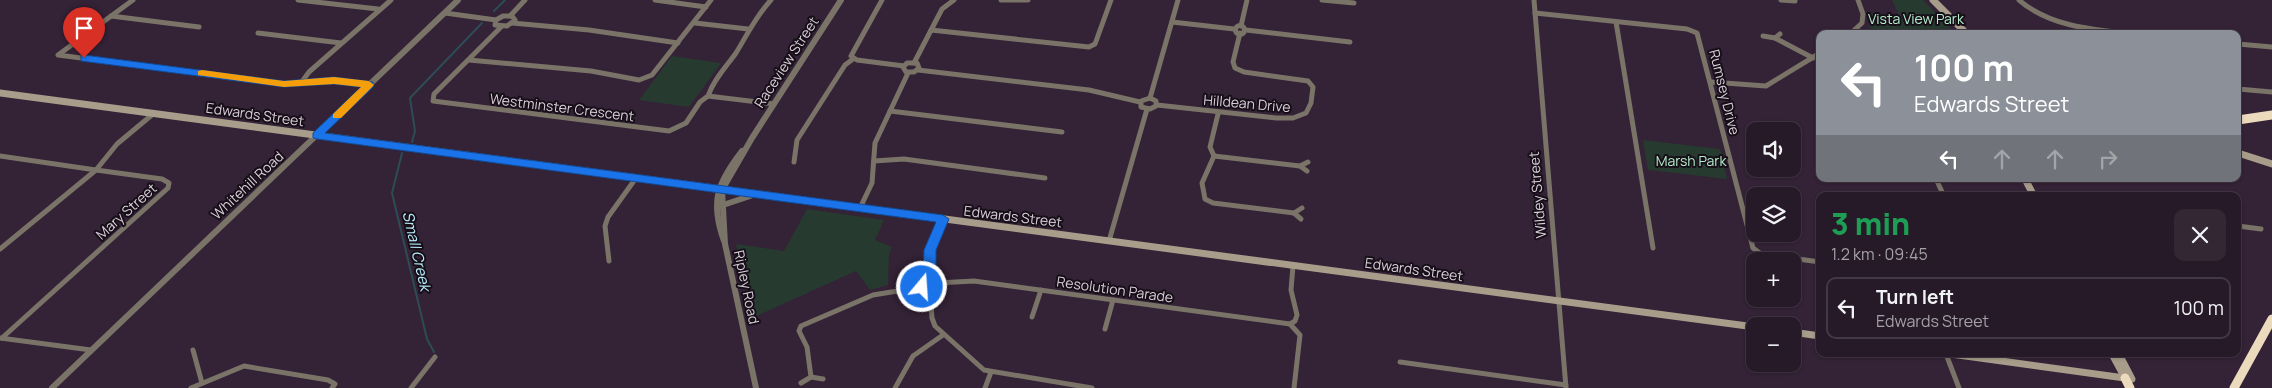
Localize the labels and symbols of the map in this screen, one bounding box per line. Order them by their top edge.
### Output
pin [63,7,105,58]
park label: Vista View Park [1868,9,1965,28]
street label: Raceview Street [749,12,823,111]
street label: Rumsey Drive [1705,47,1745,137]
street label: Westminster Crescent [489,89,636,125]
street label: Hilldean Drive [1203,90,1291,116]
street label: Edwards Street [205,98,306,130]
street label: Whitehill Road [207,147,287,223]
street label: Wildey Street [1524,150,1550,239]
park label: Marsh Park [1656,151,1727,170]
street label: Mary Street [91,178,161,243]
street label: Edwards Street [963,201,1064,231]
water label: Small Creek [398,209,437,295]
street label: Ripley Road [730,248,764,326]
street label: Edwards Street [1364,253,1465,285]
position arrow [895,260,947,312]
street label: Resolution Parade [1056,271,1174,307]

